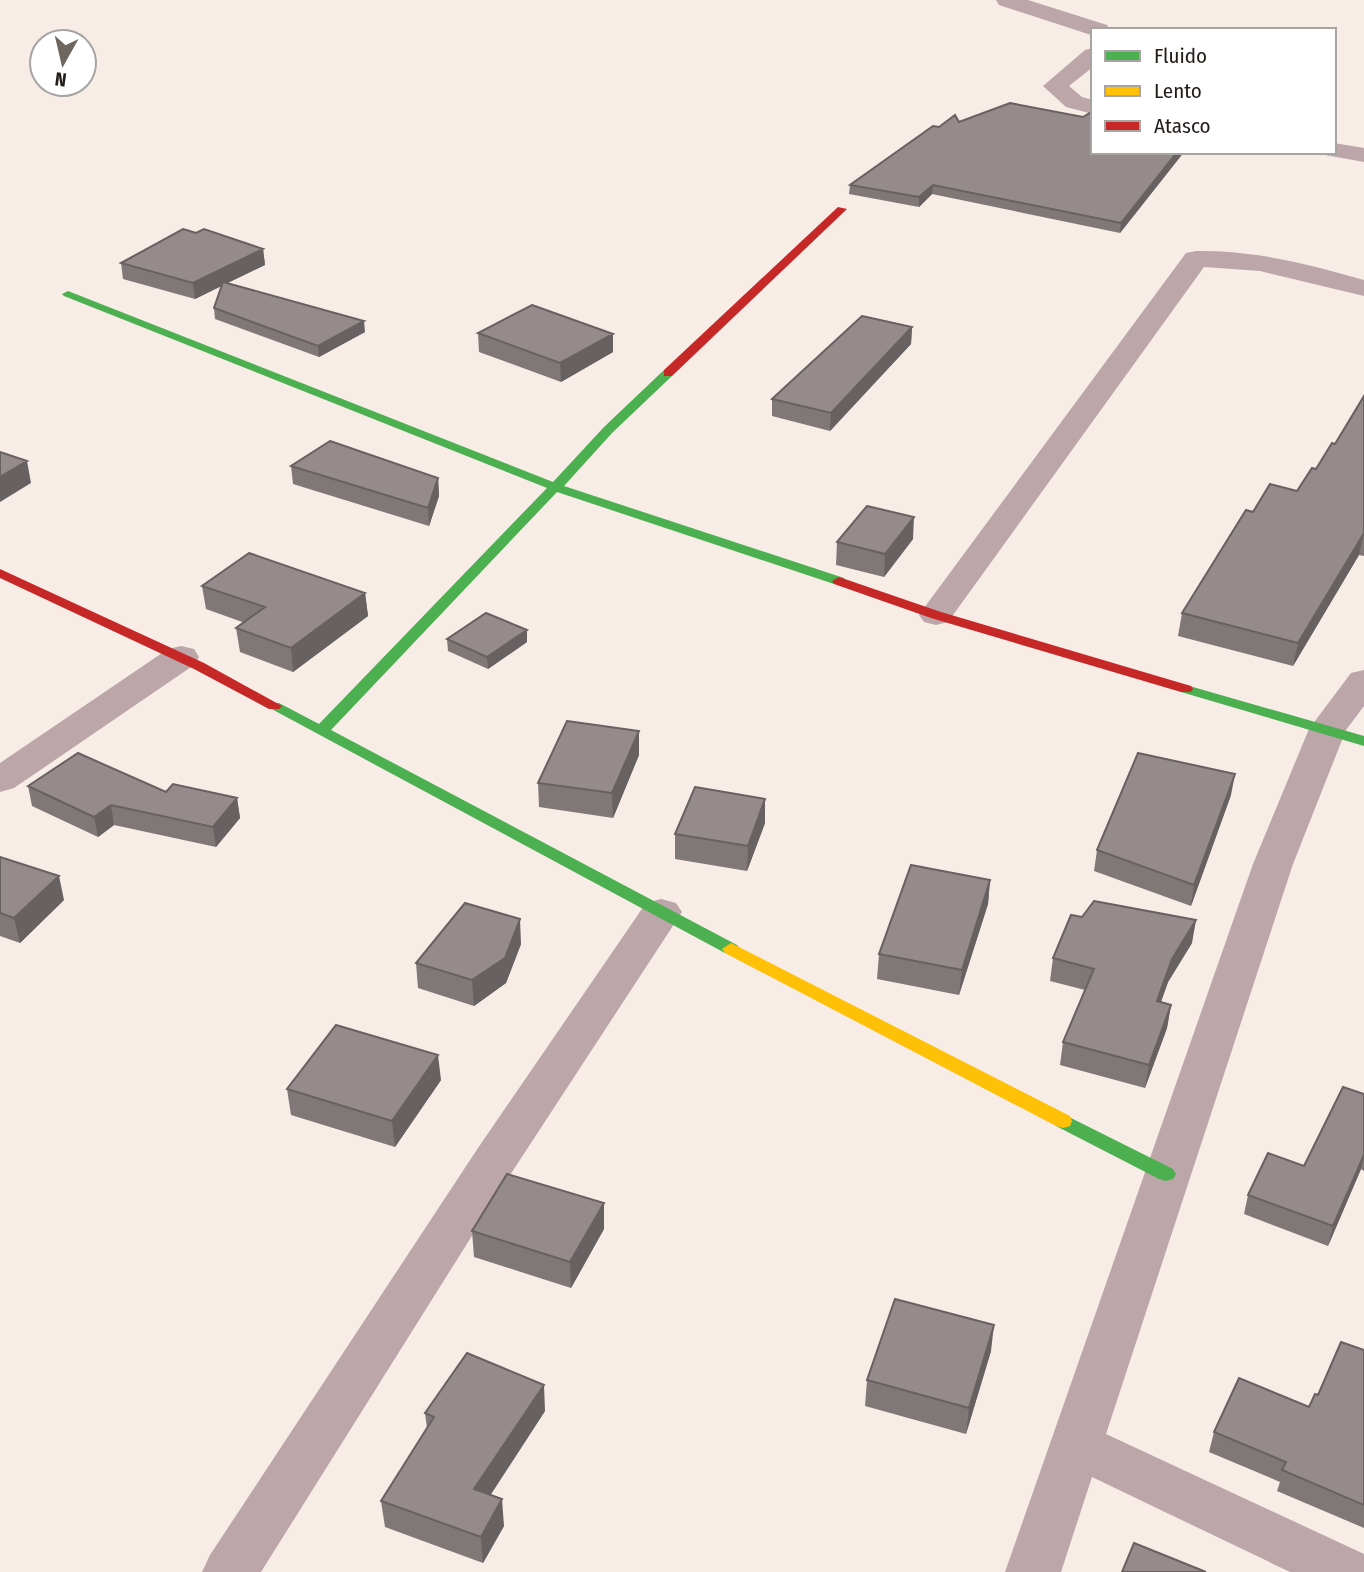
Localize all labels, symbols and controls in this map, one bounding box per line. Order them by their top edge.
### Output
north arrow [28,28,98,98]
legend [1091,28,1336,154]
text: Fluido [1154,43,1207,69]
text: N [53,67,68,92]
text: Lento [1154,78,1202,104]
text: Atasco [1154,113,1211,139]

